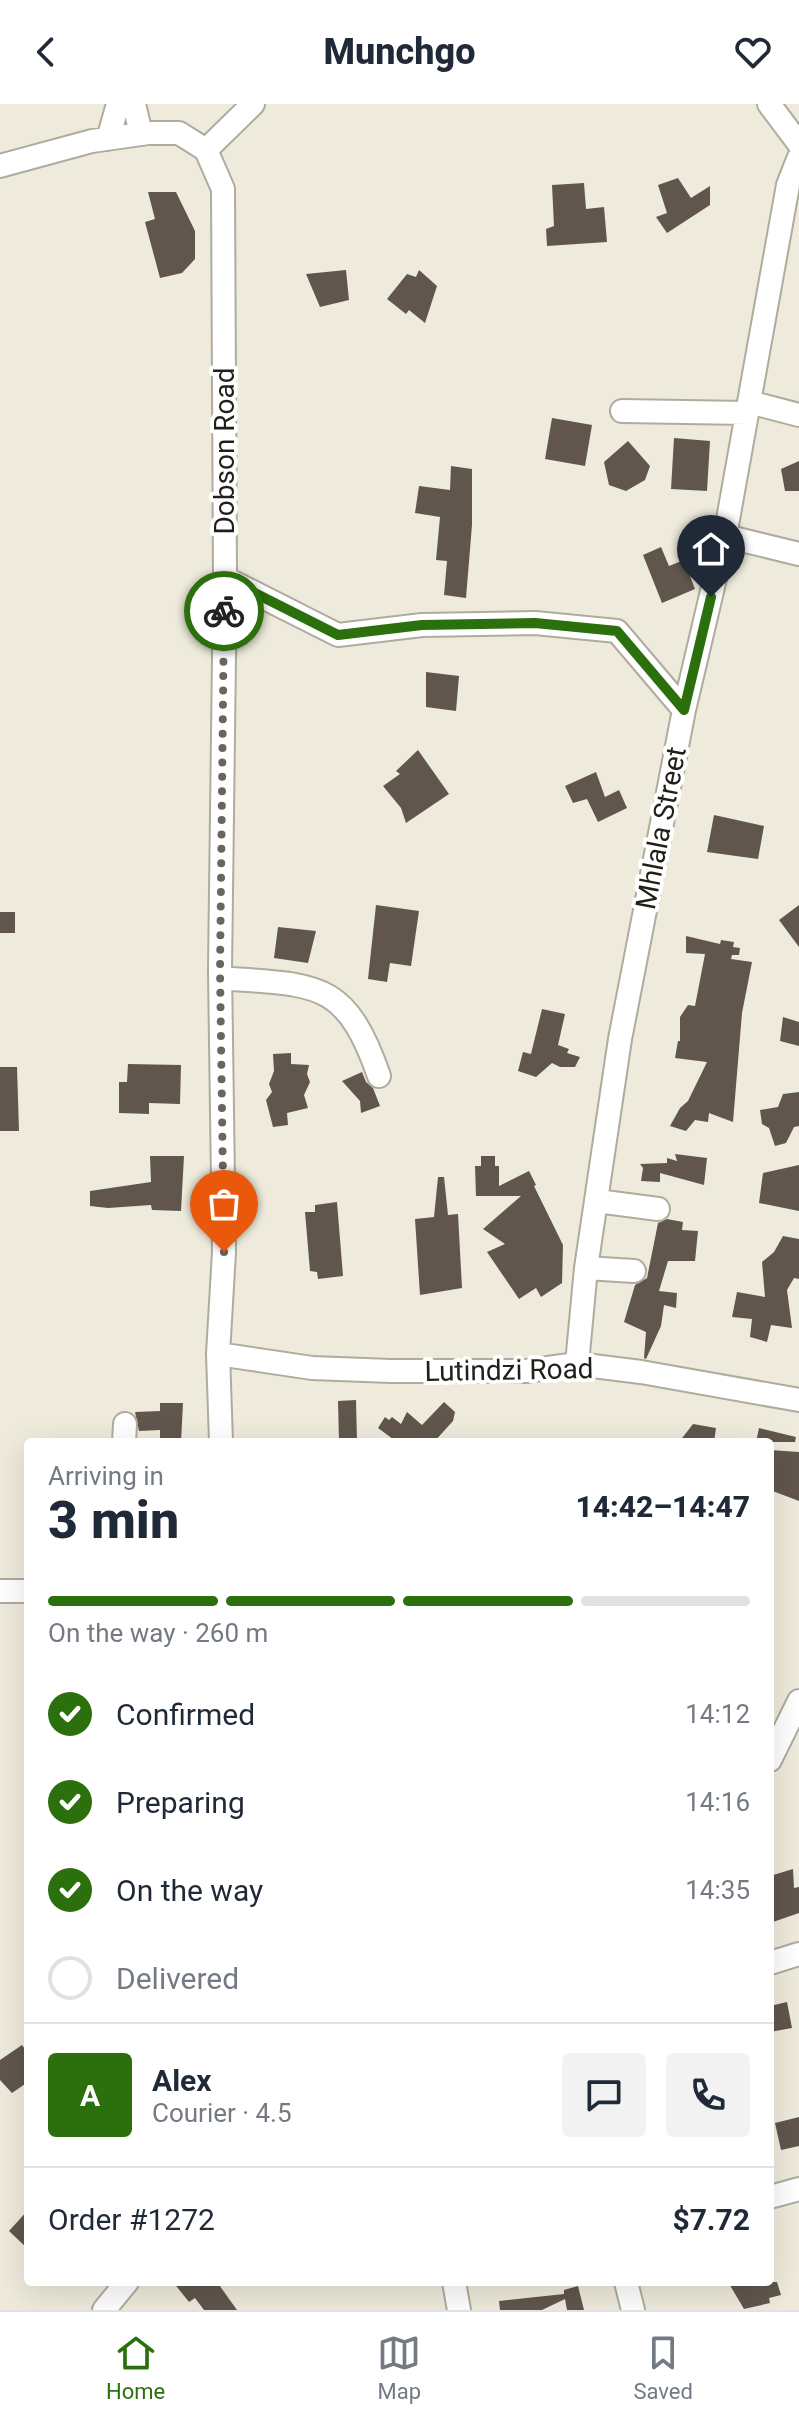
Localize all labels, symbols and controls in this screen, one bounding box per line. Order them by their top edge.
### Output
icon: back [24,30,68,74]
icon: heart [731,30,775,74]
text: Munchgo [324,31,475,73]
street label: Dobson Road [208,367,241,535]
pin [677,515,745,597]
icon: home [689,527,733,571]
courier [184,571,264,651]
icon: bike [202,589,246,633]
street label: Mhlala Street [629,744,693,912]
pin [190,1170,258,1252]
icon: bag [202,1182,246,1226]
street label: Lutindzi Road [424,1352,594,1388]
text: Arriving in [48,1461,164,1491]
text: 14:42–14:47 [575,1489,750,1524]
text: 3 min [48,1490,179,1551]
text: On the way · 260 m [48,1618,268,1648]
icon: check [48,1692,92,1736]
text: Confirmed [116,1697,255,1732]
text: 14:12 [685,1699,750,1729]
icon: check [48,1780,92,1824]
text: Preparing [116,1785,245,1820]
text: 14:16 [685,1787,750,1817]
icon: check [48,1868,92,1912]
text: On the way [116,1873,263,1908]
text: 14:35 [685,1875,750,1905]
text: Delivered [116,1961,239,1996]
button: chat [562,2053,646,2137]
button: phone [666,2053,750,2137]
text: Alex [152,2063,212,2098]
text: A [80,2078,100,2113]
text: Courier · 4.5 [152,2098,292,2128]
text: Order #1272 [48,2202,215,2237]
text: $7.72 [672,2202,750,2237]
tab: Home [106,2331,165,2404]
tab: Map [377,2331,421,2404]
tab: Saved [633,2331,693,2404]

